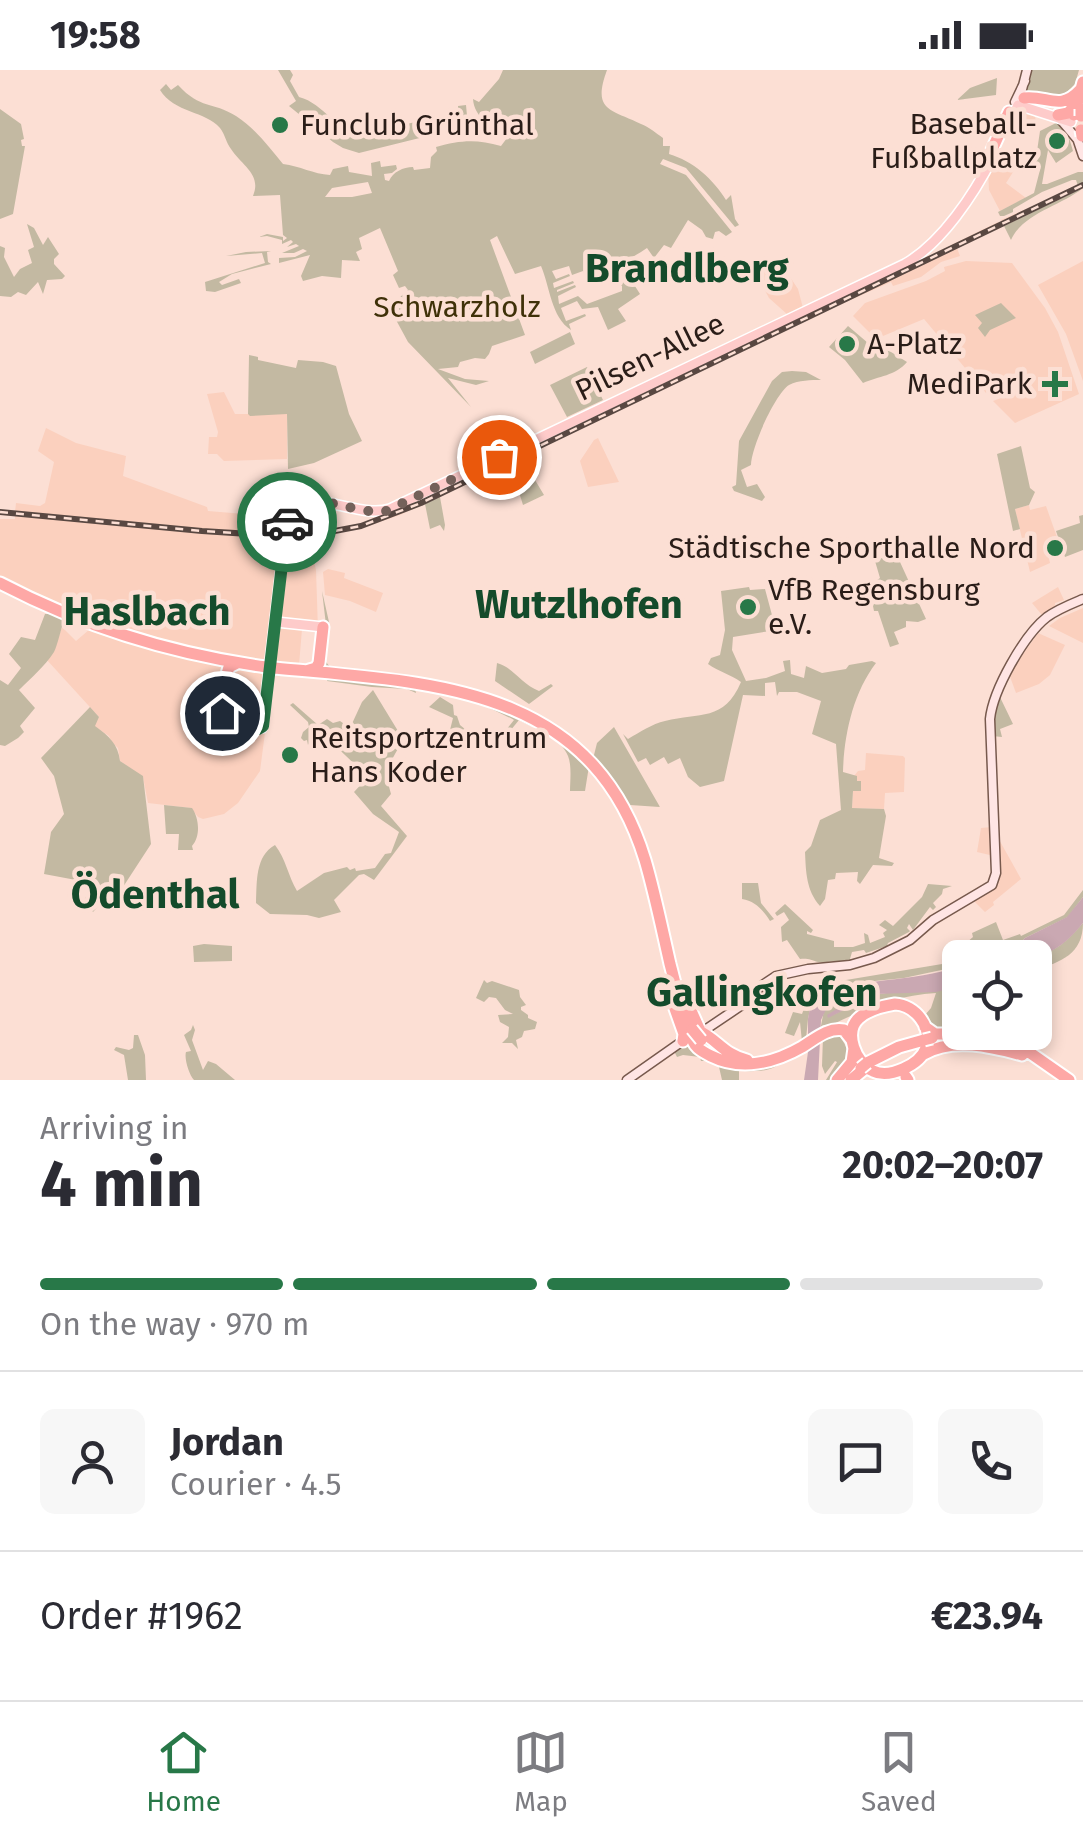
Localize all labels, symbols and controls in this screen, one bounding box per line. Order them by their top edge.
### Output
text: 19:58 [50,12,141,58]
place label: Baseball- Fußballplatz [870,106,1037,176]
place label: Funclub Grünthal [300,107,534,143]
marker: Funclub Grünthal [269,114,291,136]
marker: Baseball- Fußballplatz [1046,130,1068,152]
district label: Brandlberg [585,245,790,293]
park label: Schwarzholz [373,289,541,325]
street label: Pilsen-Allee [569,305,731,409]
place label: A-Platz [867,326,962,362]
marker: A-Platz [836,333,858,355]
place label: MediPark [907,366,1033,402]
marker: MediPark [1042,371,1068,397]
pin [457,415,542,500]
icon: bag [472,430,527,485]
courier [237,472,337,572]
icon: car [260,495,315,550]
place label: Städtische Sporthalle Nord [668,530,1035,566]
marker: Städtische Sporthalle Nord [1044,537,1066,559]
place label: VfB Regensburg e.V. [768,572,980,642]
district label: Wutzlhofen [475,581,683,629]
district label: Haslbach [64,588,231,636]
marker: VfB Regensburg e.V. [737,596,759,618]
pin [180,671,265,756]
icon: home [195,686,250,741]
place label: Reitsportzentrum Hans Koder [310,720,548,790]
marker: Reitsportzentrum Hans Koder [279,744,301,766]
district label: Ödenthal [71,870,239,919]
map controls [942,940,1052,1050]
button: locate [942,940,1052,1050]
district label: Gallingkofen [646,969,878,1017]
text: Arriving in [40,1109,188,1147]
text: 20:02–20:07 [842,1142,1043,1188]
text: 4 min [40,1145,203,1223]
text: On the way · 970 m [40,1305,309,1343]
button: person [40,1409,145,1514]
button: chat [808,1409,913,1514]
button: phone [938,1409,1043,1514]
text: Jordan [170,1419,284,1465]
text: Courier · 4.5 [170,1465,341,1503]
text: Order #1962 [40,1593,243,1639]
text: €23.94 [931,1593,1043,1639]
tab: Home [146,1725,221,1818]
tab: Map [513,1725,568,1818]
tab: Saved [861,1725,937,1818]

